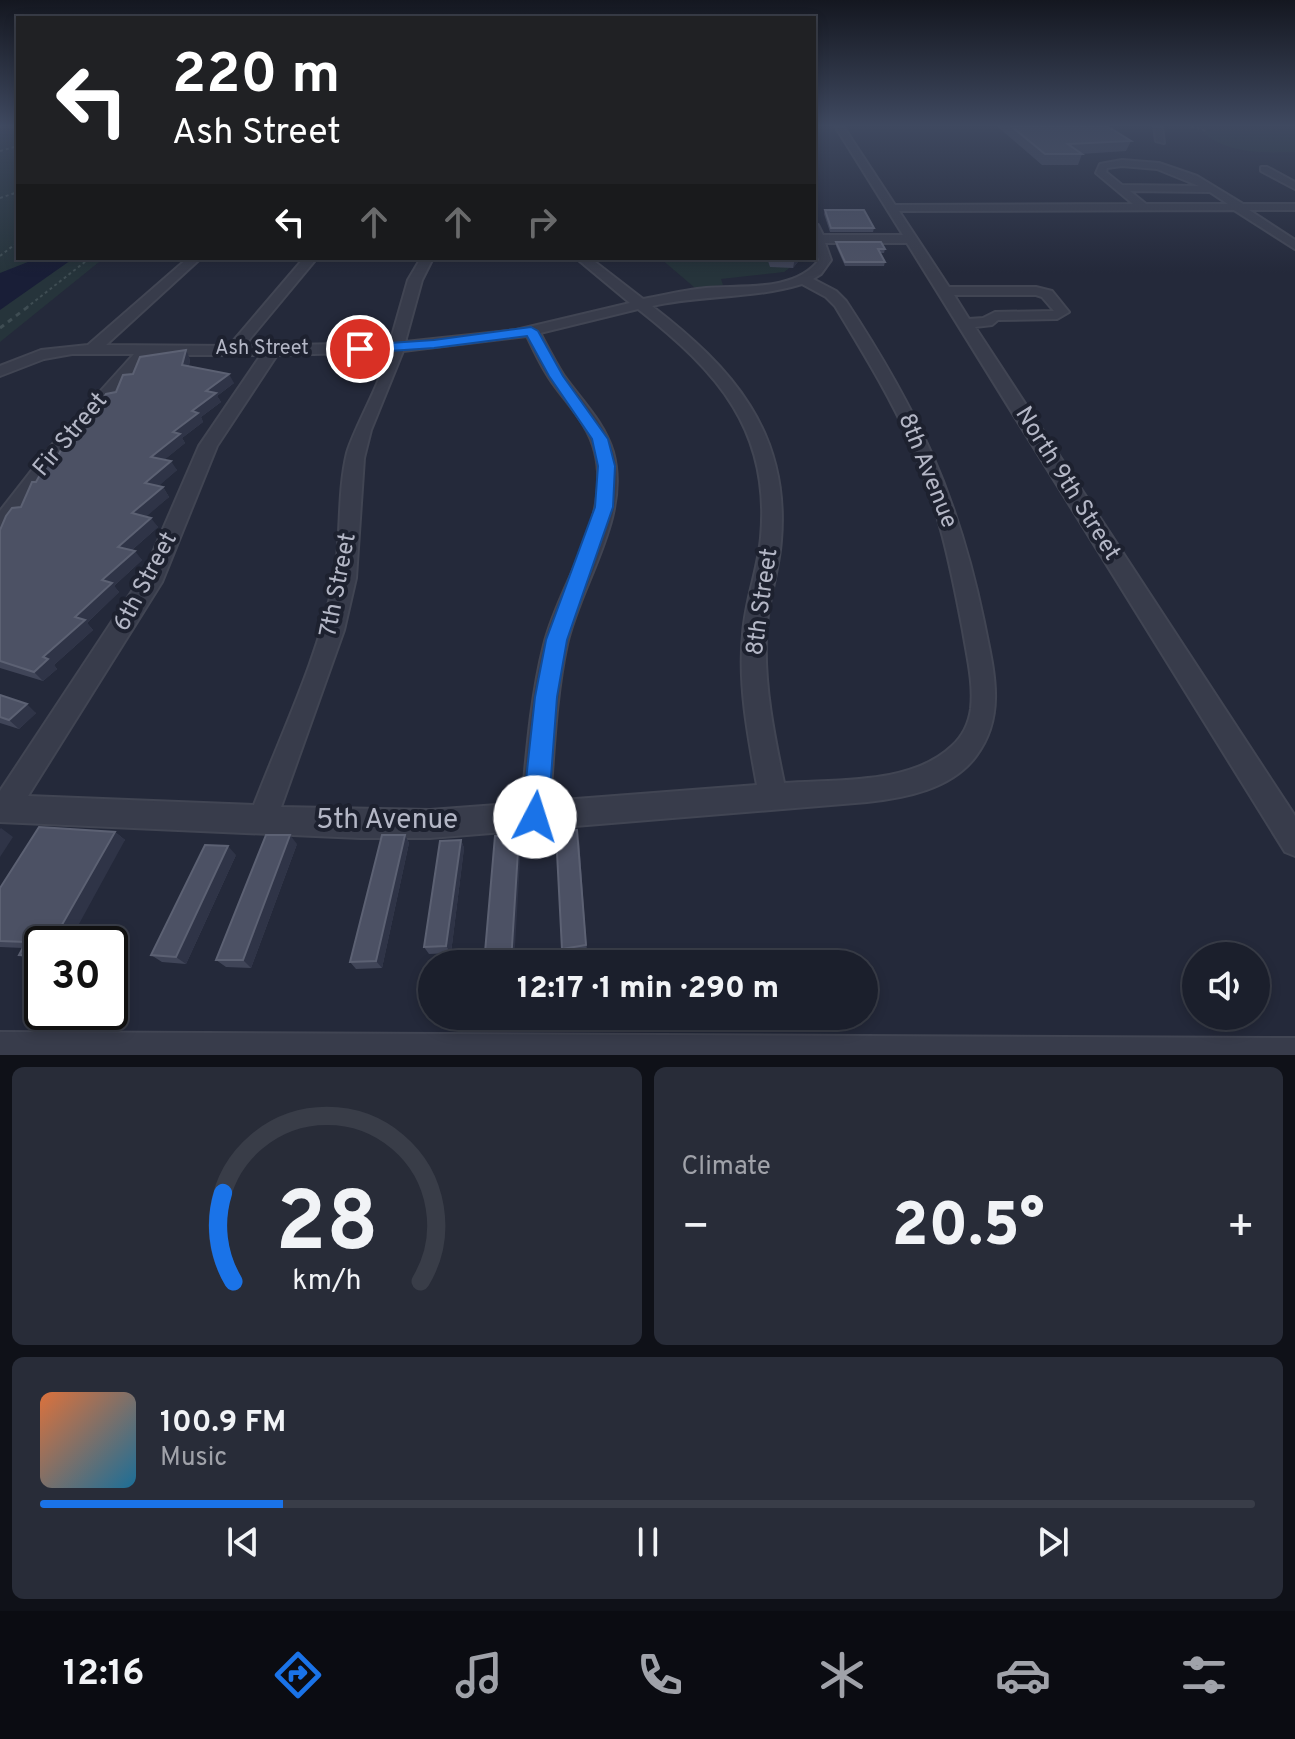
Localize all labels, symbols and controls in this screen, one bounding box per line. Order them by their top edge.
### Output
text: 220 m [172,42,340,112]
icon: left [40,48,144,152]
text: Ash Street [172,111,341,157]
icon: left [268,200,312,244]
icon: ahead [352,200,396,244]
icon: ahead [436,200,480,244]
icon: right [520,200,564,244]
pin [326,315,394,383]
icon: arrive [338,327,382,371]
street label: Ash Street [215,336,309,362]
street label: Fir Street [27,387,115,483]
street label: North 9th Street [1008,401,1126,567]
street label: 8th Avenue [890,409,964,533]
street label: 6th Street [107,527,185,637]
street label: 7th Street [314,530,364,640]
street label: 8th Street [741,546,785,658]
position arrow [493,775,577,859]
street label: 5th Avenue [316,803,458,839]
speed limit sign: 30 [24,926,128,1030]
map controls [1182,942,1270,1030]
button: sound [1182,942,1270,1030]
text: 12:17 · 1 min · 290 m [517,971,779,1008]
text: Climate [682,1151,771,1184]
text: 28 [275,1175,378,1280]
text: 20.5° [892,1191,1045,1267]
text: − [682,1201,710,1257]
text: + [1227,1201,1255,1257]
text: km/h [292,1264,361,1300]
text: 100.9 FM [160,1405,286,1442]
text: Music [160,1442,227,1475]
icon: previous [221,1520,265,1564]
icon: pause [626,1520,670,1564]
icon: next [1031,1520,1075,1564]
icon: directions [270,1647,326,1703]
icon: music [451,1647,507,1703]
icon: phone [632,1647,688,1703]
icon: climate [814,1647,870,1703]
icon: car [995,1647,1051,1703]
icon: filters [1176,1647,1232,1703]
text: 12:16 [63,1652,144,1698]

